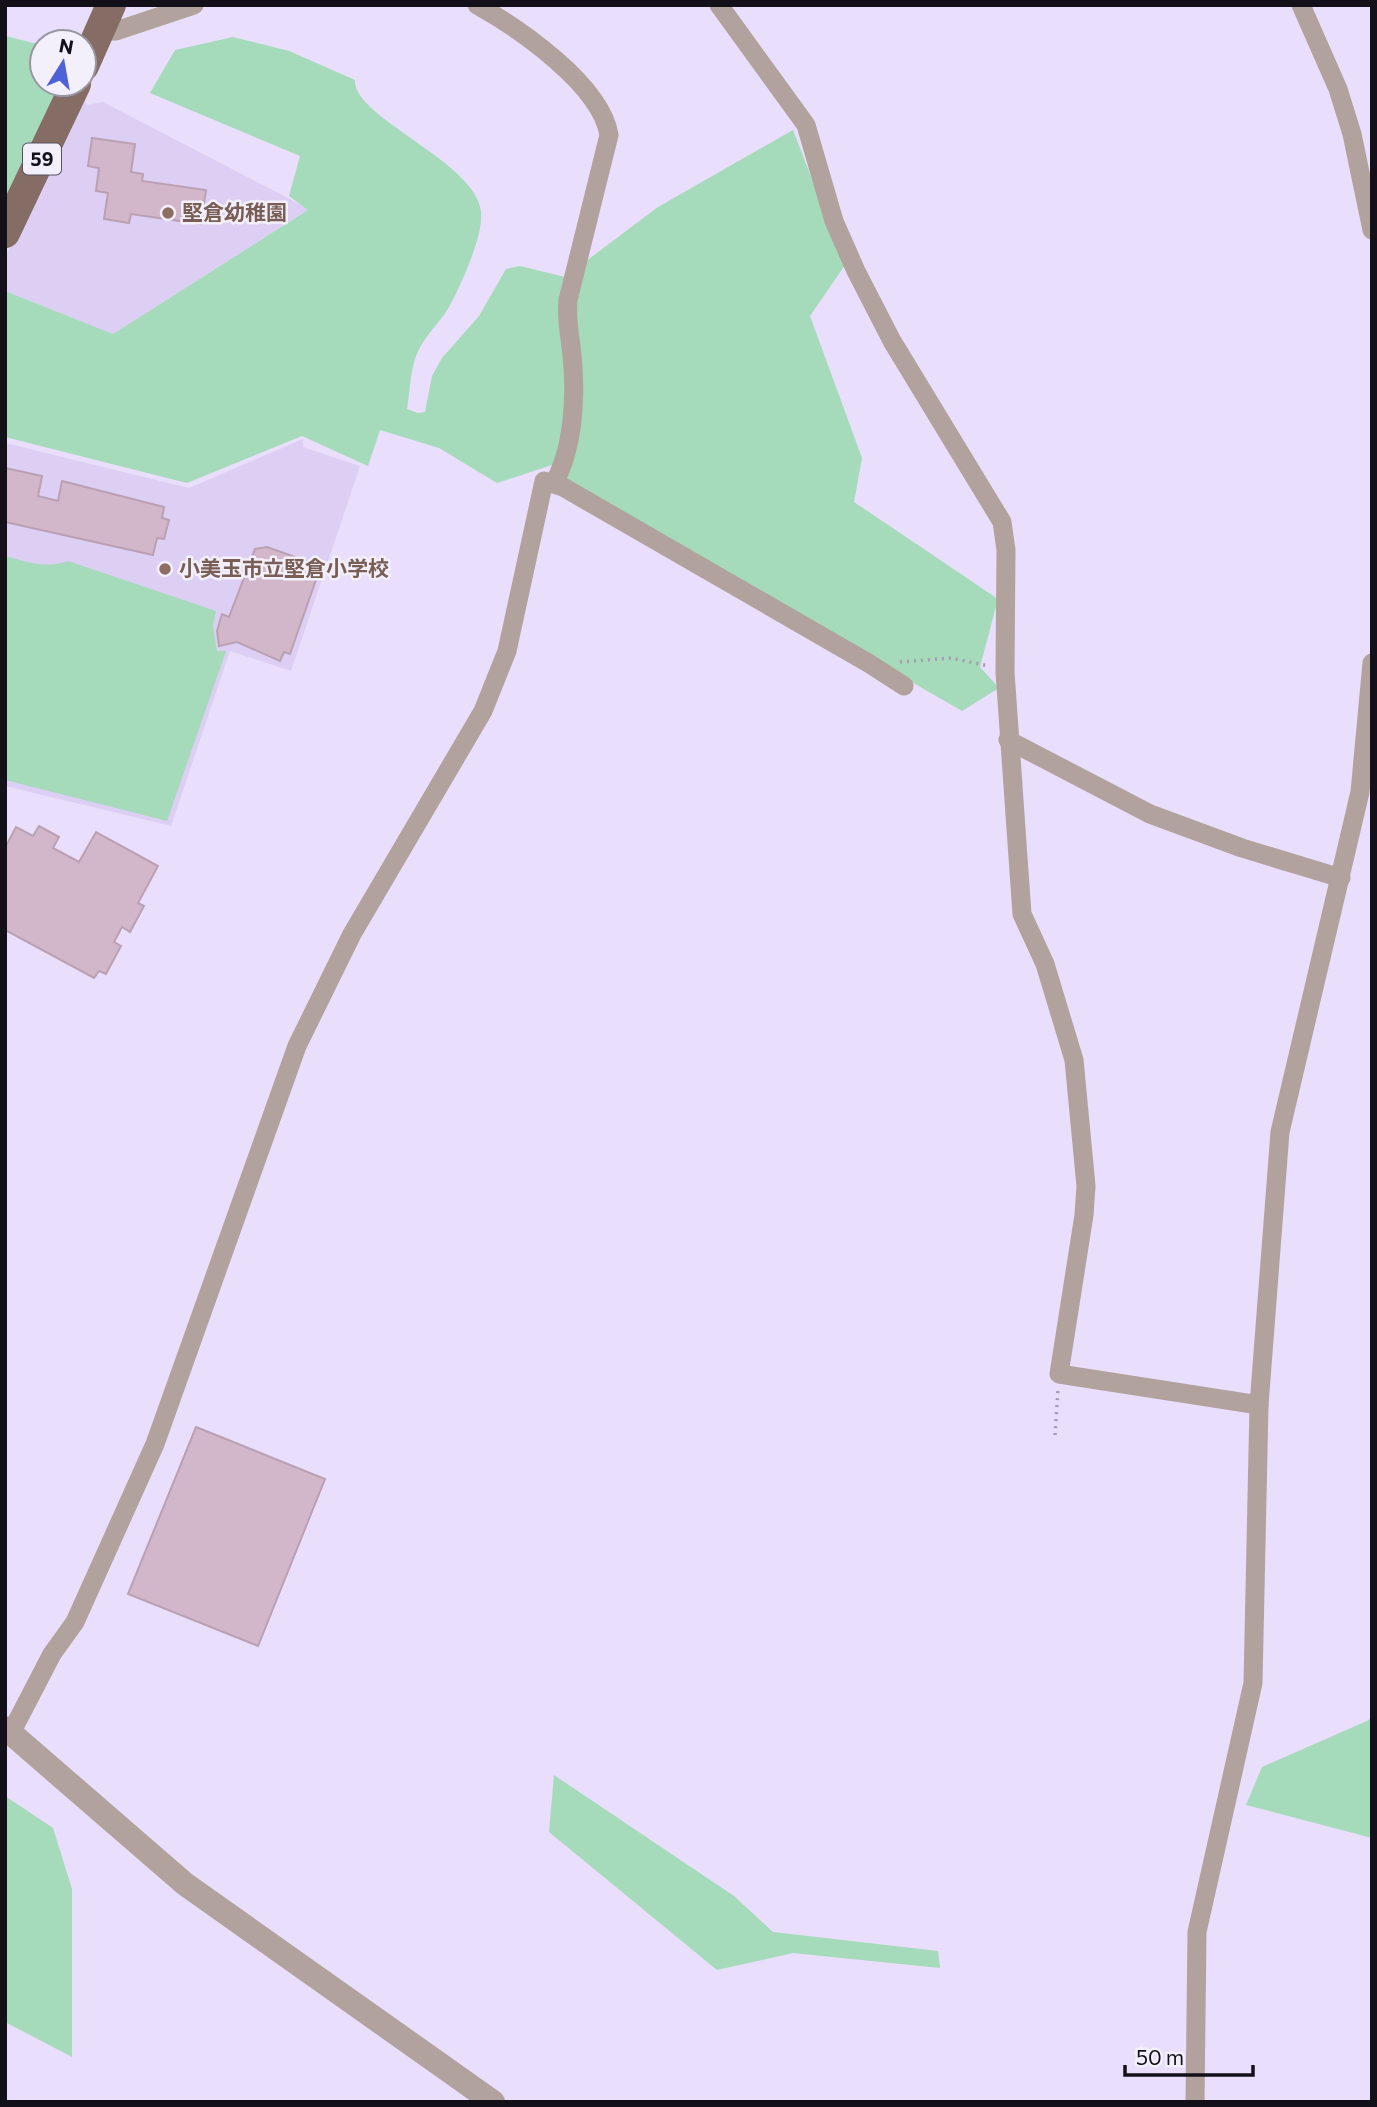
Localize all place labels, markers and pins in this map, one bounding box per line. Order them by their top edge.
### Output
place label: 堅倉幼稚園 [182,199,287,224]
marker: 堅倉幼稚園 [160,205,176,221]
place label: 小美玉市立堅倉小学校 [179,555,389,580]
marker: 小美玉市立堅倉小学校 [157,561,173,577]

